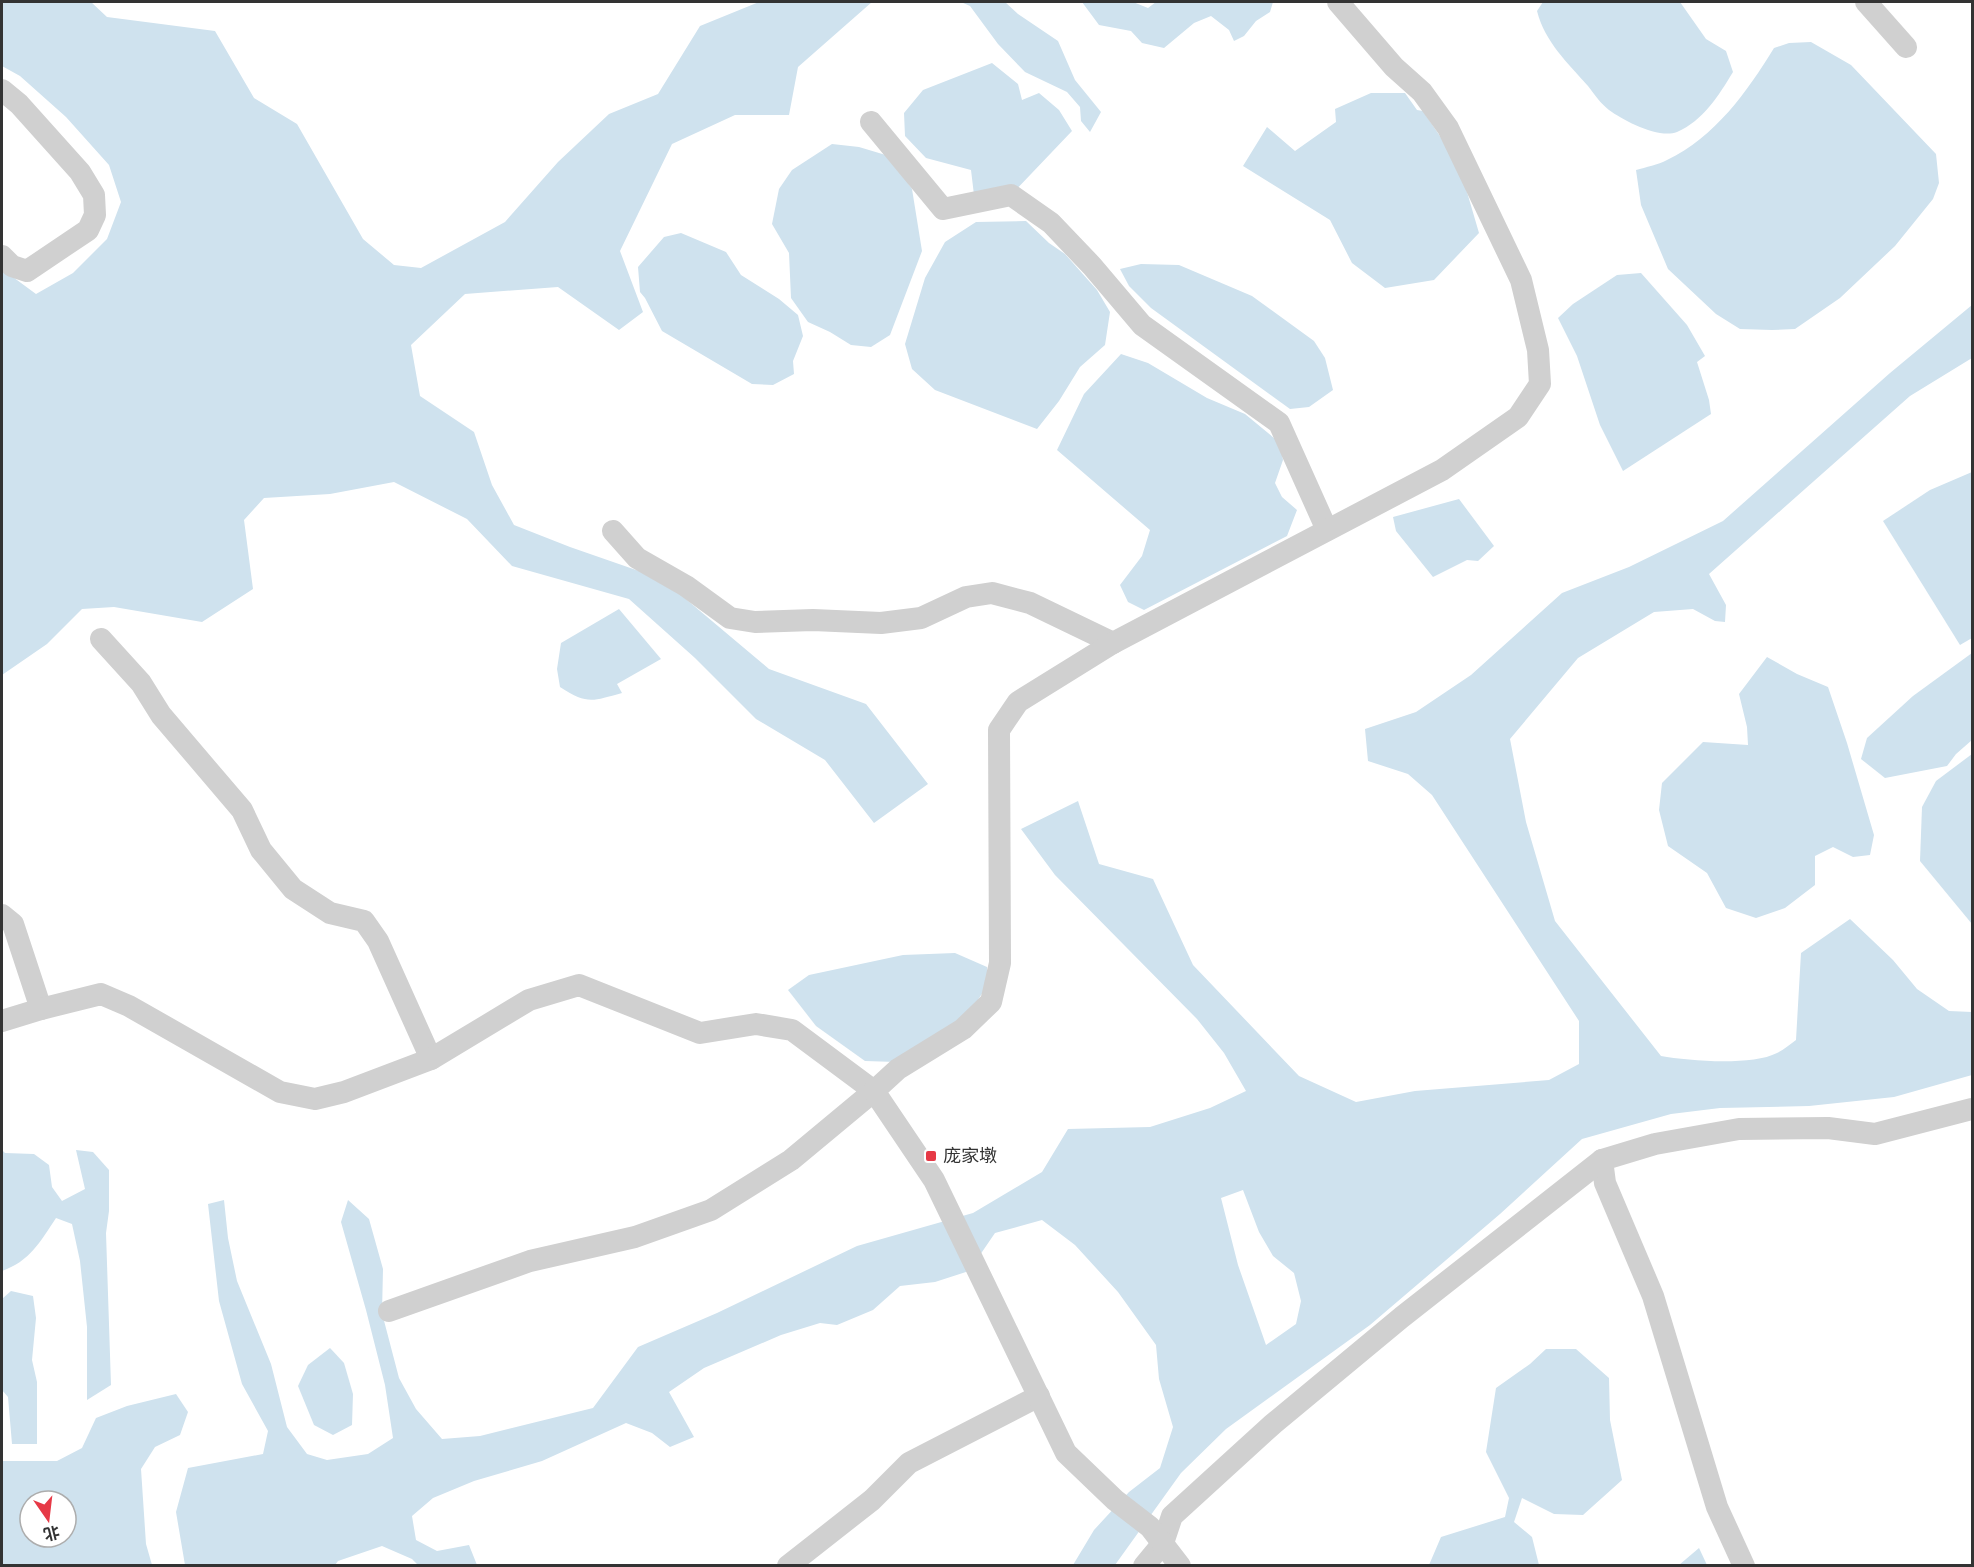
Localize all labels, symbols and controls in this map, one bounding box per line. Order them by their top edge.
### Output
place label: 庞家墩 [943,1145,997,1165]
marker: 庞家墩 [924,1149,938,1163]
north arrow [18,1489,78,1549]
text: 北 [42,1523,62,1544]

